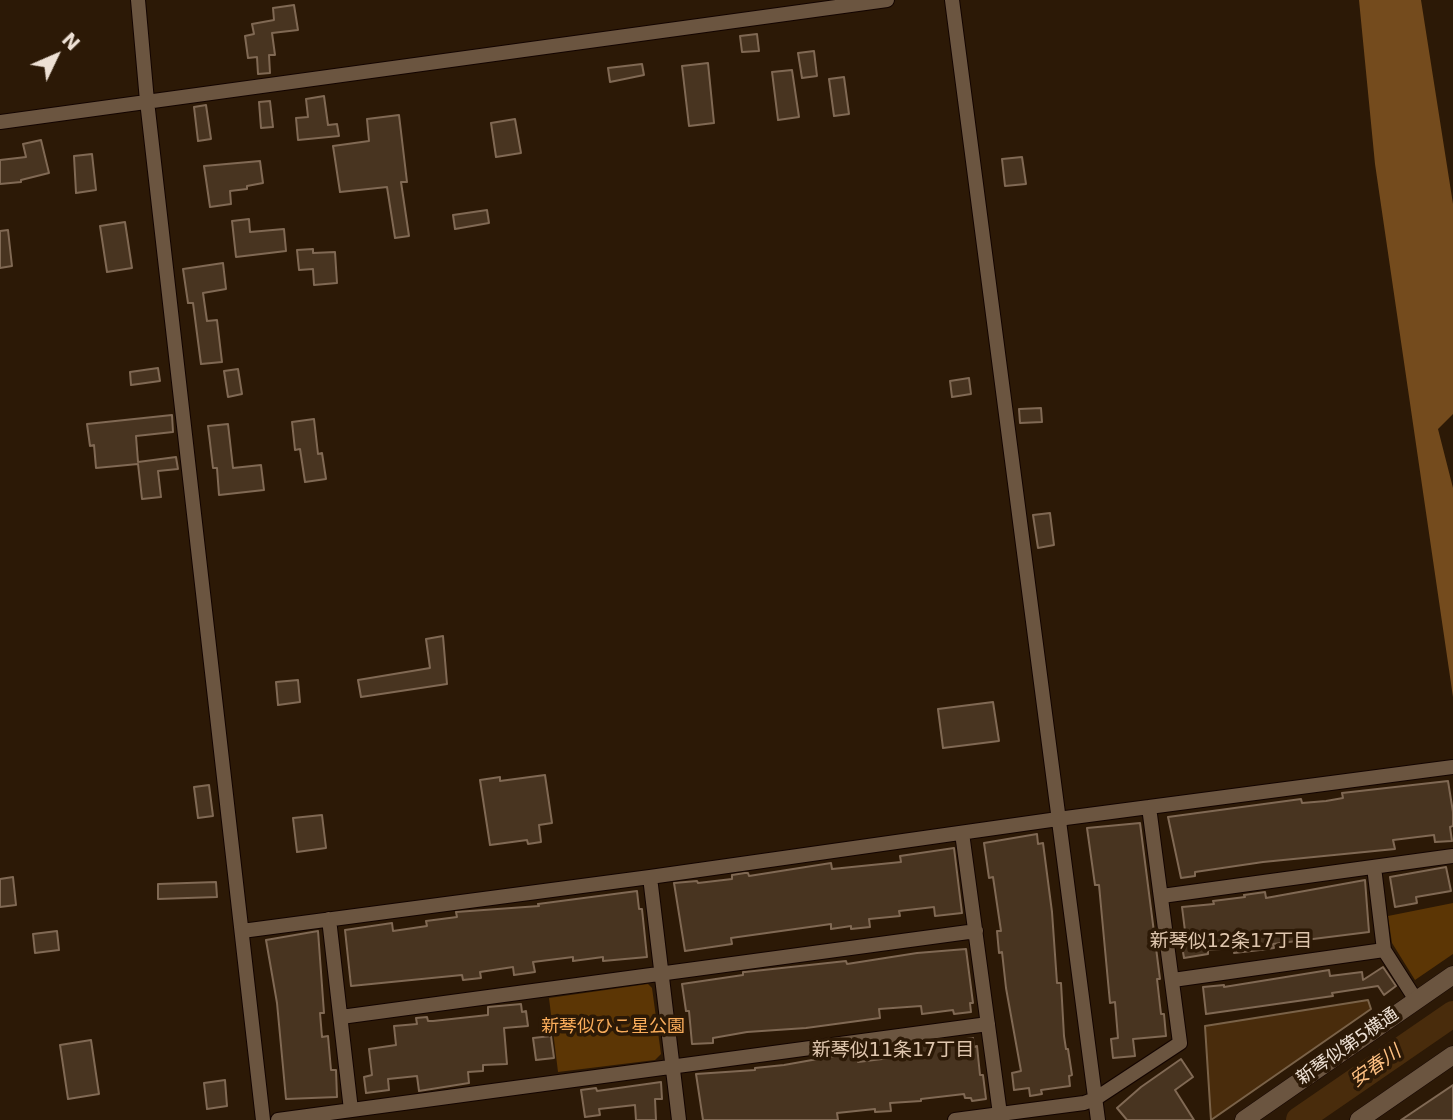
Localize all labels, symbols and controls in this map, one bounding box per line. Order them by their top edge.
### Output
north arrow [21,21,91,91]
text: N [58,28,85,55]
district label: 新琴似12条17丁目 [1150,931,1312,953]
street label: 新琴似第5横通 [1293,1004,1403,1090]
park label: 新琴似ひこ星公園 [541,1016,685,1038]
district label: 新琴似11条17丁目 [812,1040,974,1062]
water label: 安春川 [1346,1041,1406,1093]

